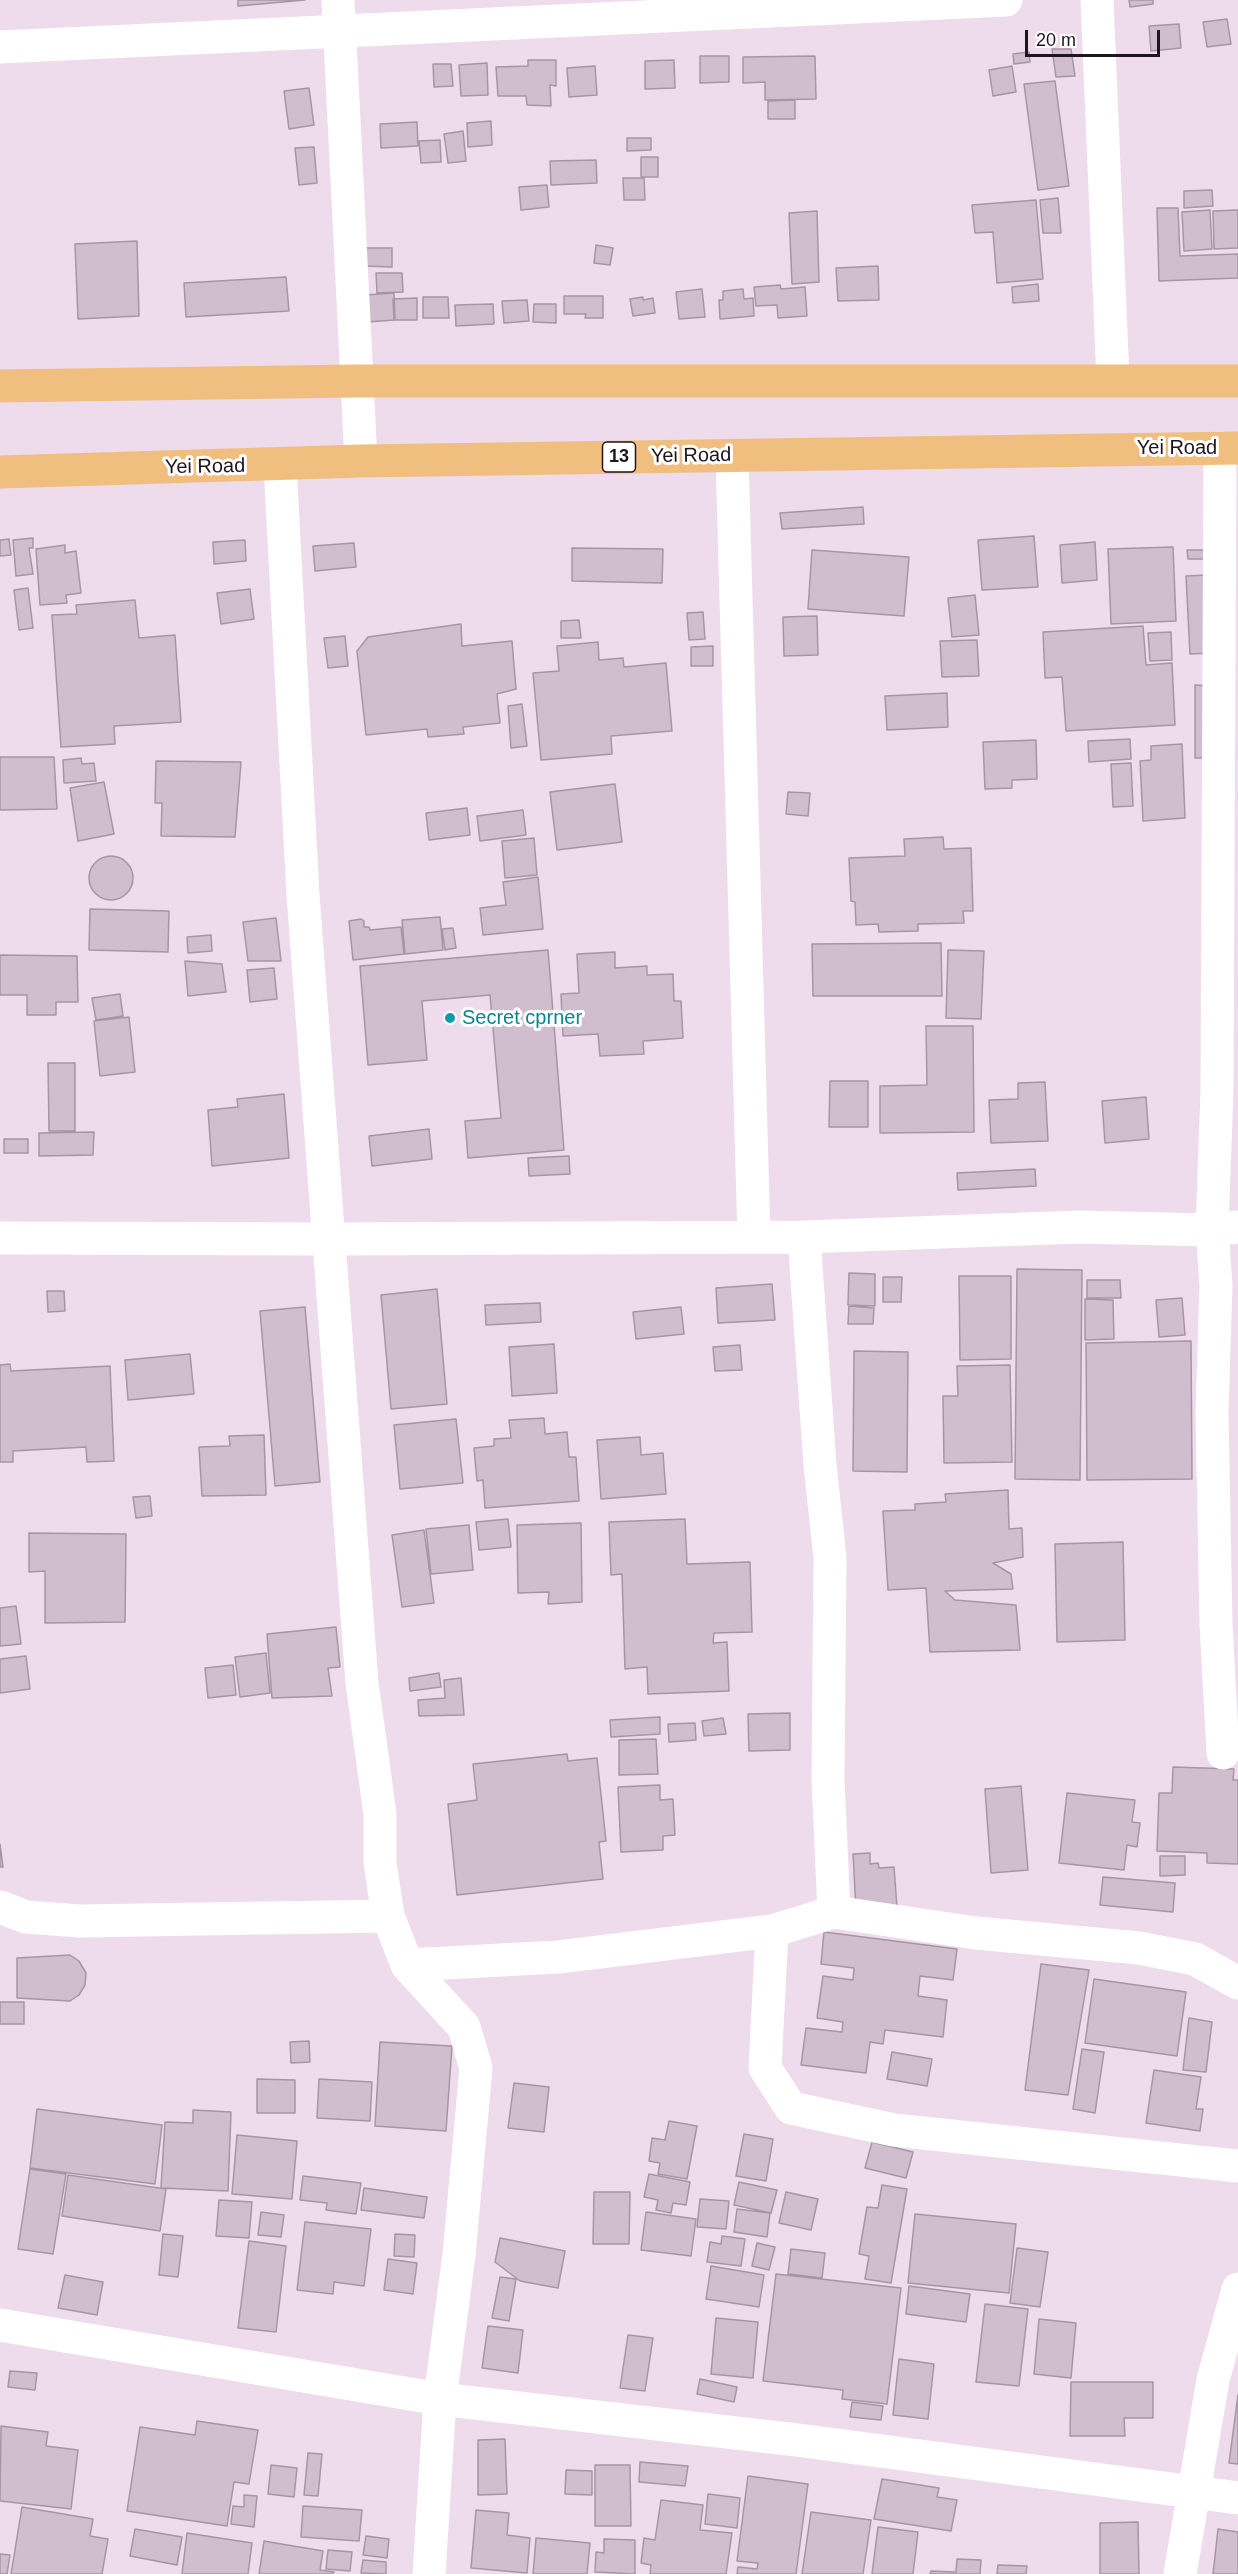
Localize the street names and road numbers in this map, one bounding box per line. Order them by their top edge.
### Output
street label: Yei Road [1137,436,1217,460]
road number: 13 [602,442,636,472]
street label: Yei Road [651,443,731,469]
street label: Yei Road [165,454,245,480]

